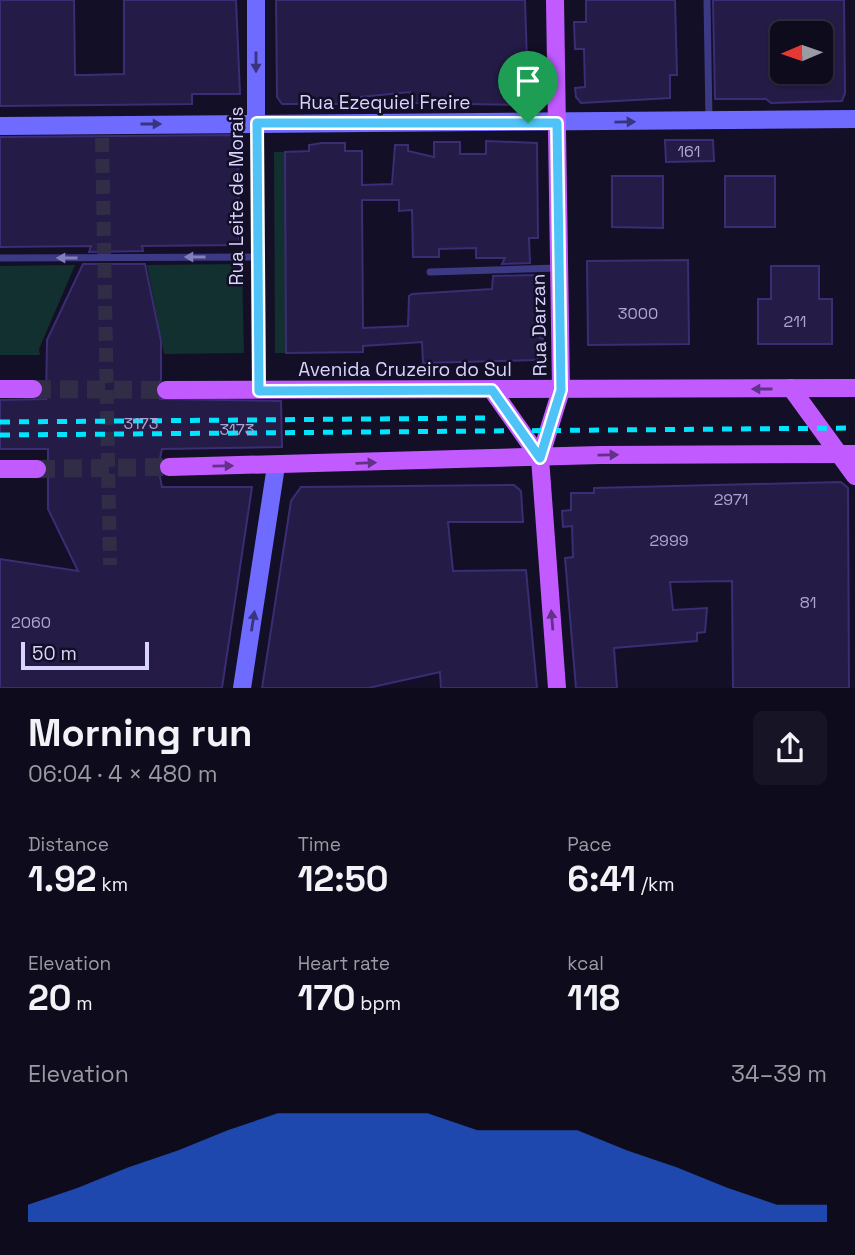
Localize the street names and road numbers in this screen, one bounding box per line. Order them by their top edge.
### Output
street label: Rua Ezequiel Freire [299,90,471,115]
street label: Rua Leite de Morais [224,106,249,286]
street label: Rua Darzan [526,274,552,376]
street label: Avenida Cruzeiro do Sul [298,357,512,382]

